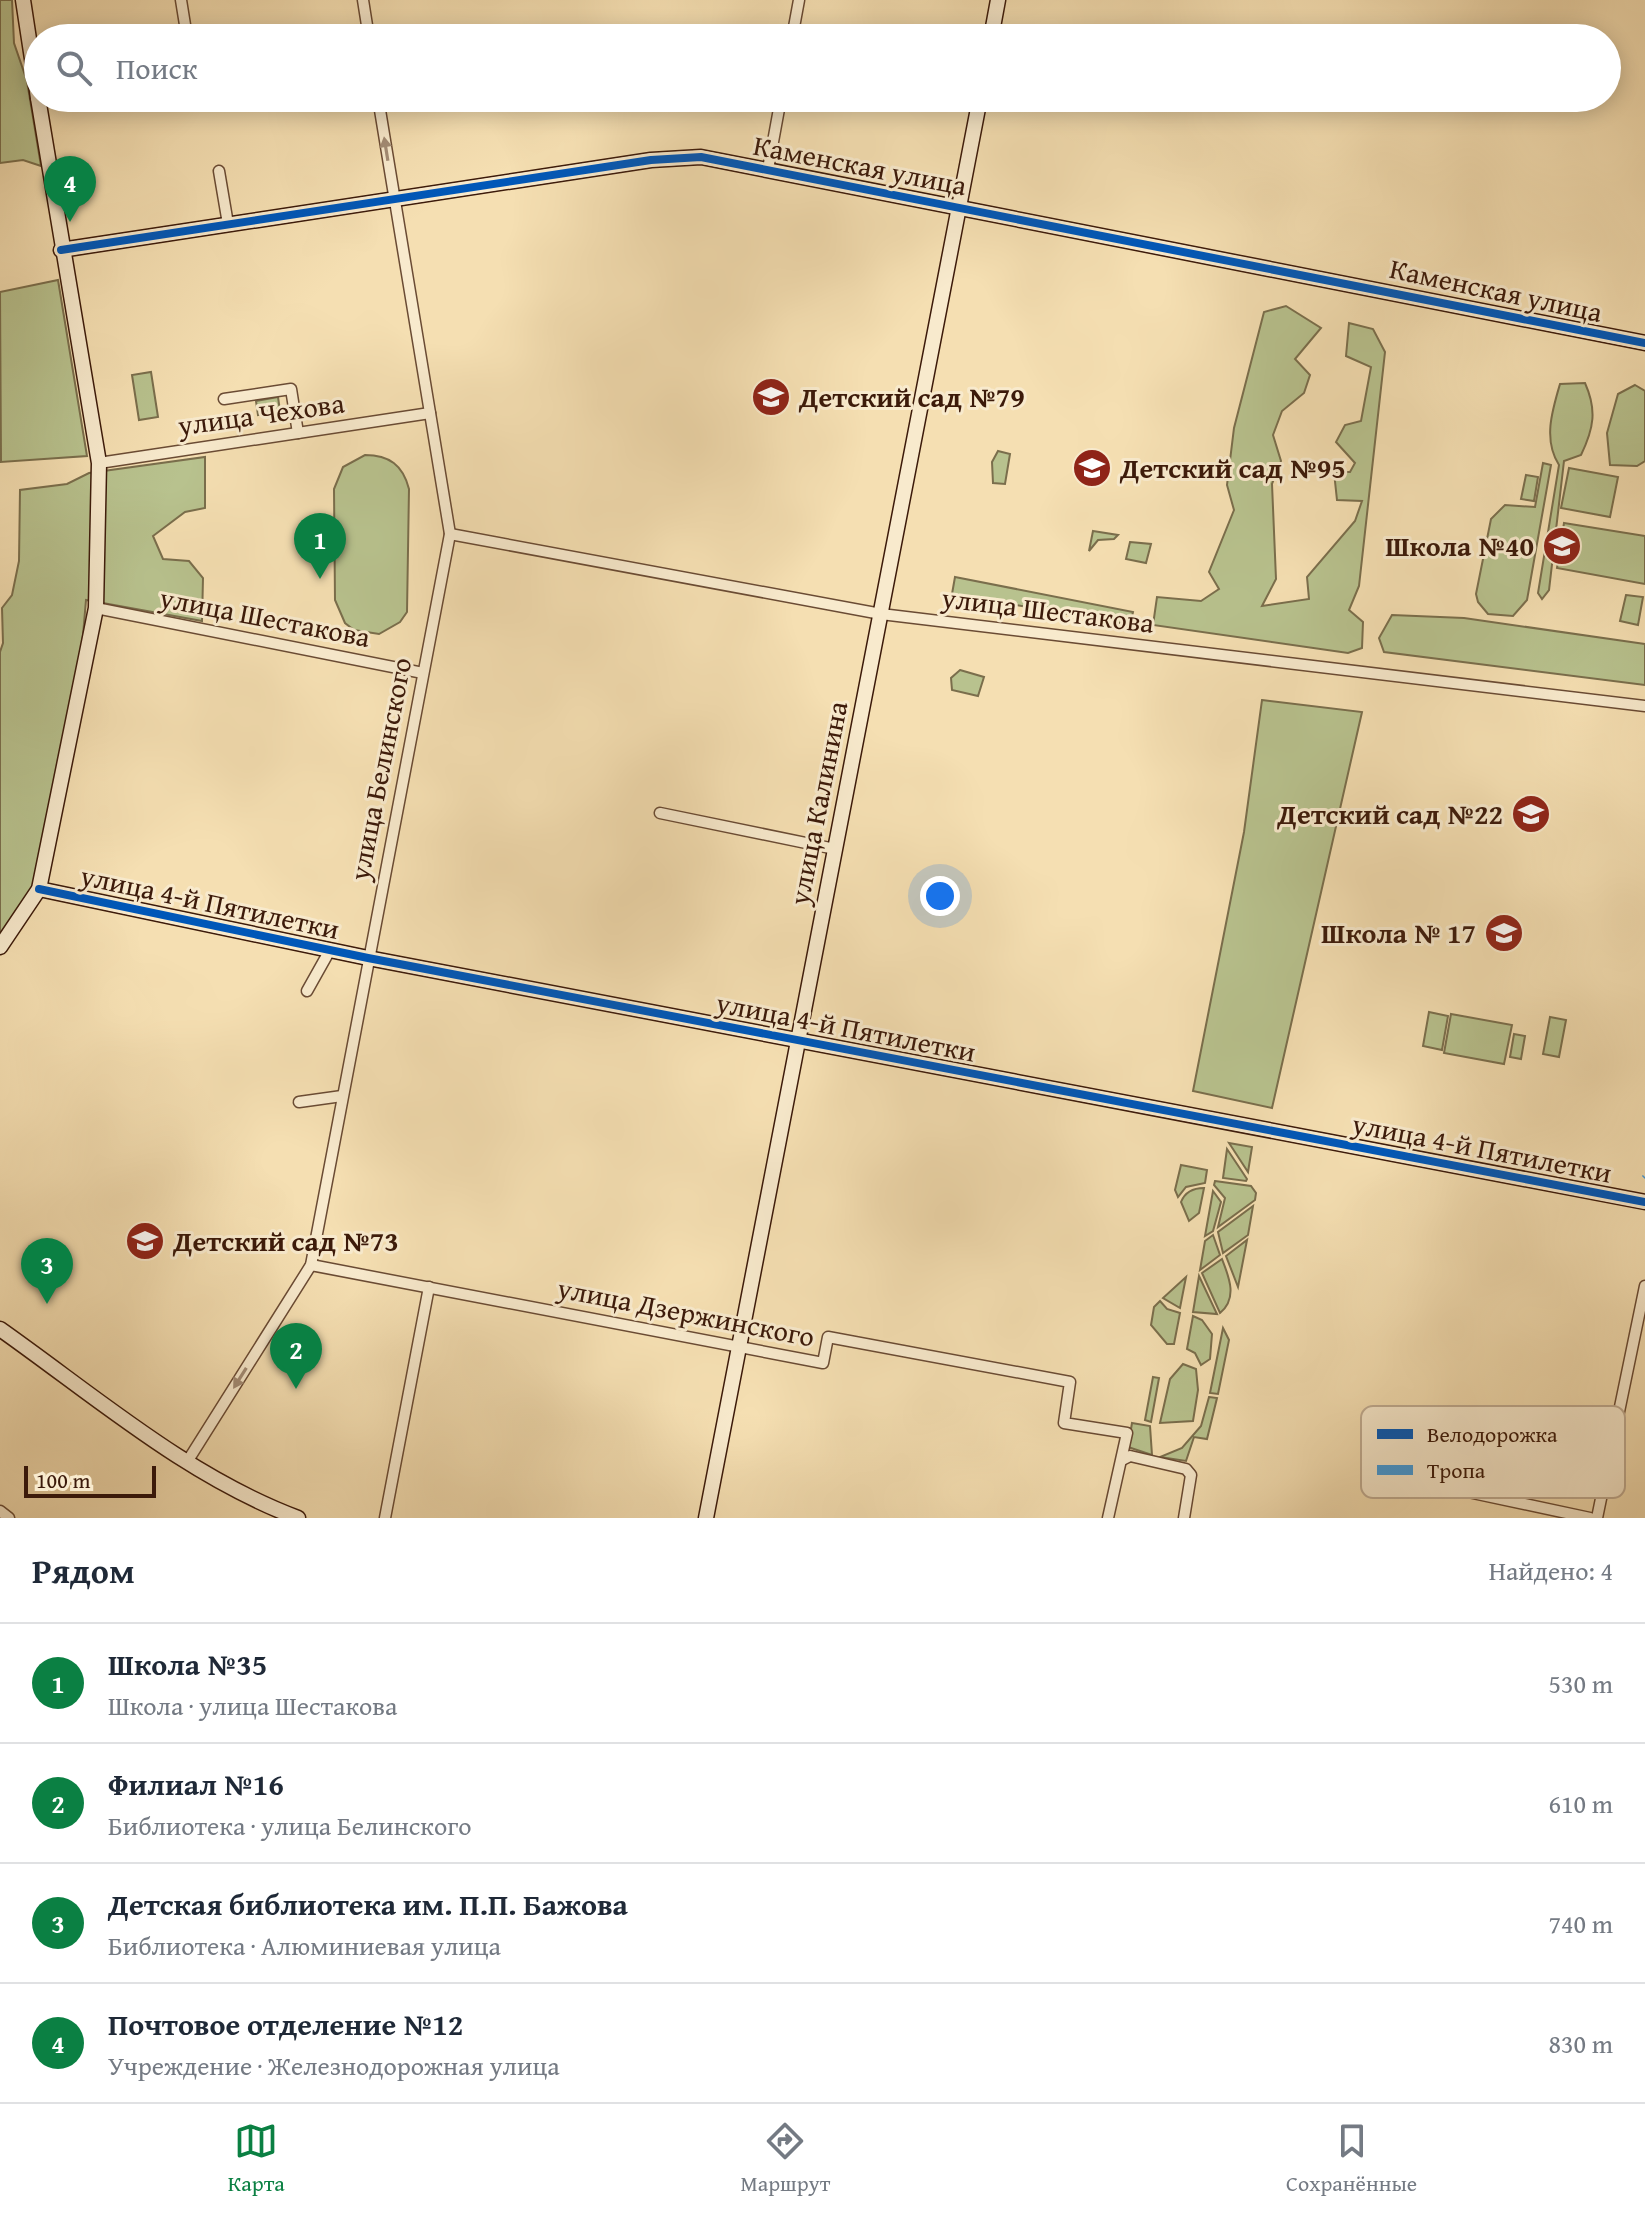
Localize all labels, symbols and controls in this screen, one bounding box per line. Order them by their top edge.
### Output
search box [24,24,1621,112]
icon: search [52,46,96,90]
text: Поиск [116,46,198,90]
street label: Каменская улица [750,124,971,205]
one-way arrow [379,136,392,161]
pin: 4 [44,156,96,222]
street label: Каменская улица [1386,247,1607,332]
school or university icon: Детский сад №79 [750,376,792,418]
place label: Детский сад №79 [798,376,1025,417]
street label: улица Чехова [174,381,347,446]
school or university icon: Детский сад №95 [1071,447,1113,489]
place label: Детский сад №95 [1119,447,1346,488]
pin: 1 [294,513,346,579]
place label: Школа №40 [1385,525,1534,566]
school or university icon: Школа №40 [1541,525,1583,567]
street label: улица Шестакова [155,576,374,657]
street label: улица Шестакова [939,576,1157,643]
street label: улица Белинского [338,654,421,885]
street label: улица Калинина [777,697,857,909]
place label: Детский сад №22 [1276,793,1503,834]
school or university icon: Детский сад №22 [1510,793,1552,835]
street label: улица 4-й Пятилетки [76,854,343,949]
your location [920,876,960,916]
place label: Школа № 17 [1321,912,1476,953]
school or university icon: Школа № 17 [1483,912,1525,954]
street label: улица 4-й Пятилетки [712,981,979,1072]
street label: улица 4-й Пятилетки [1348,1102,1615,1193]
school or university icon: Детский сад №73 [124,1220,166,1262]
place label: Детский сад №73 [172,1220,399,1261]
pin: 3 [21,1238,73,1304]
street label: улица Дзержинского [553,1266,818,1357]
pin: 2 [270,1323,322,1389]
one-way arrow [233,1367,248,1390]
legend [1361,1406,1625,1498]
text: Велодорожка [1427,1418,1558,1450]
text: Тропа [1427,1454,1486,1486]
scale bar [24,1462,156,1498]
text: 100 m [36,1464,91,1496]
text: Рядом [32,1546,135,1595]
text: Найдено: 4 [1489,1551,1613,1590]
text: Школа №35 [108,1642,267,1686]
text: 1 [51,1664,65,1703]
text: 530 m [1548,1664,1613,1703]
text: Школа · улица Шестакова [108,1686,397,1725]
text: Филиал №16 [108,1762,284,1806]
text: 2 [51,1784,65,1823]
text: 610 m [1548,1784,1613,1823]
text: Библиотека · улица Белинского [108,1806,471,1845]
text: Детская библиотека им. П.П. Бажова [108,1882,628,1926]
text: 3 [51,1904,65,1943]
text: 740 m [1548,1904,1613,1943]
text: Библиотека · Алюминиевая улица [108,1926,501,1965]
text: Почтовое отделение №12 [108,2002,463,2046]
text: 4 [51,2024,65,2063]
text: 830 m [1548,2024,1613,2063]
text: Учреждение · Железнодорожная улица [108,2046,560,2085]
tab: Карта [228,2119,285,2199]
tab: Маршрут [740,2119,830,2199]
tab: Сохранённые [1286,2119,1417,2199]

